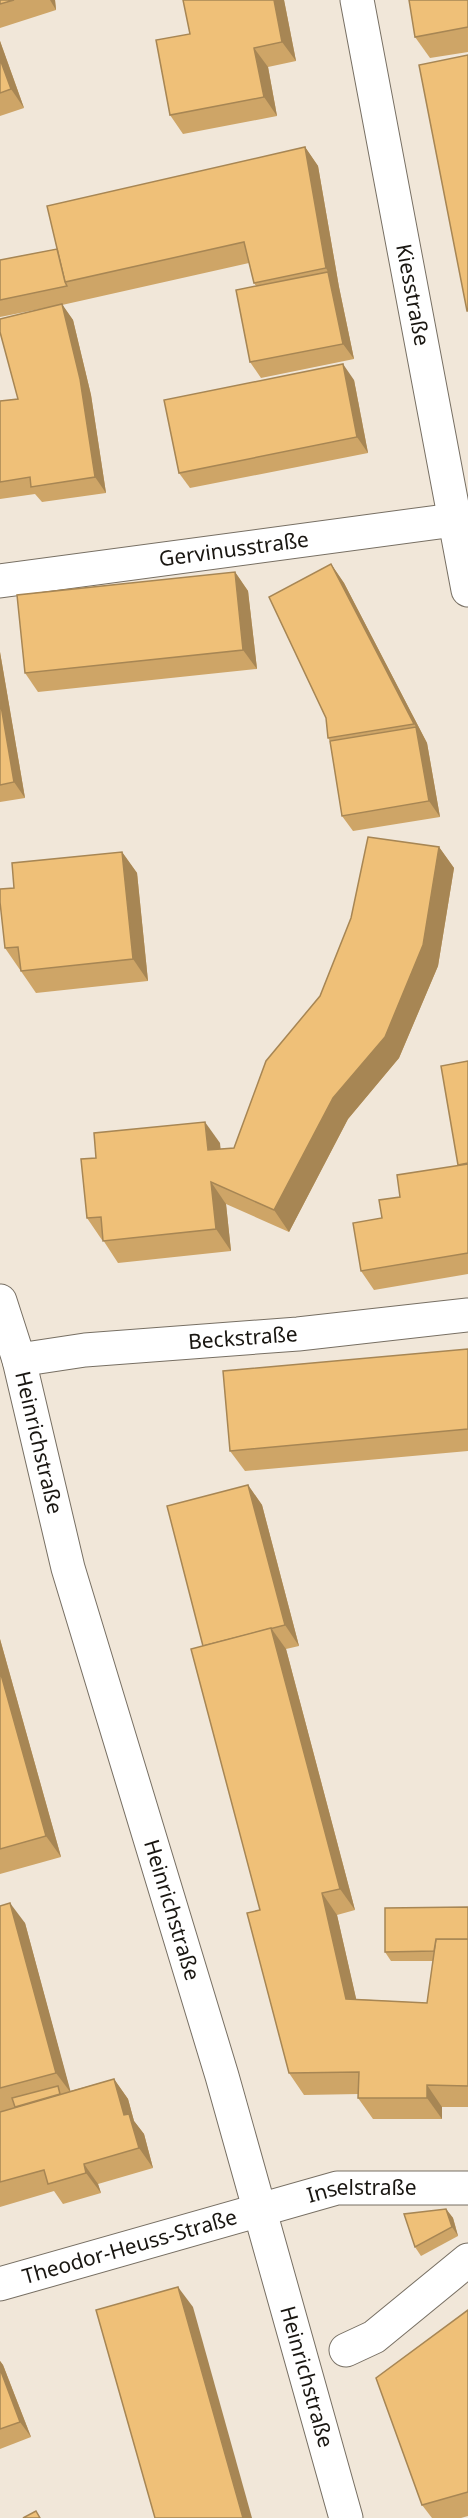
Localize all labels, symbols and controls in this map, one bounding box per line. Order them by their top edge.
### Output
street label: Kiesstraße [390,241,437,348]
street label: Gervinusstraße [157,525,310,572]
street label: Beckstraße [187,1319,298,1355]
street label: Heinrichstraße [9,1368,70,1517]
street label: Heinrichstraße [138,1836,207,1984]
street label: Inselstraße [304,2173,417,2209]
street label: Theodor-Heuss-Straße [19,2202,240,2290]
street label: Heinrichstraße [274,2303,341,2451]

